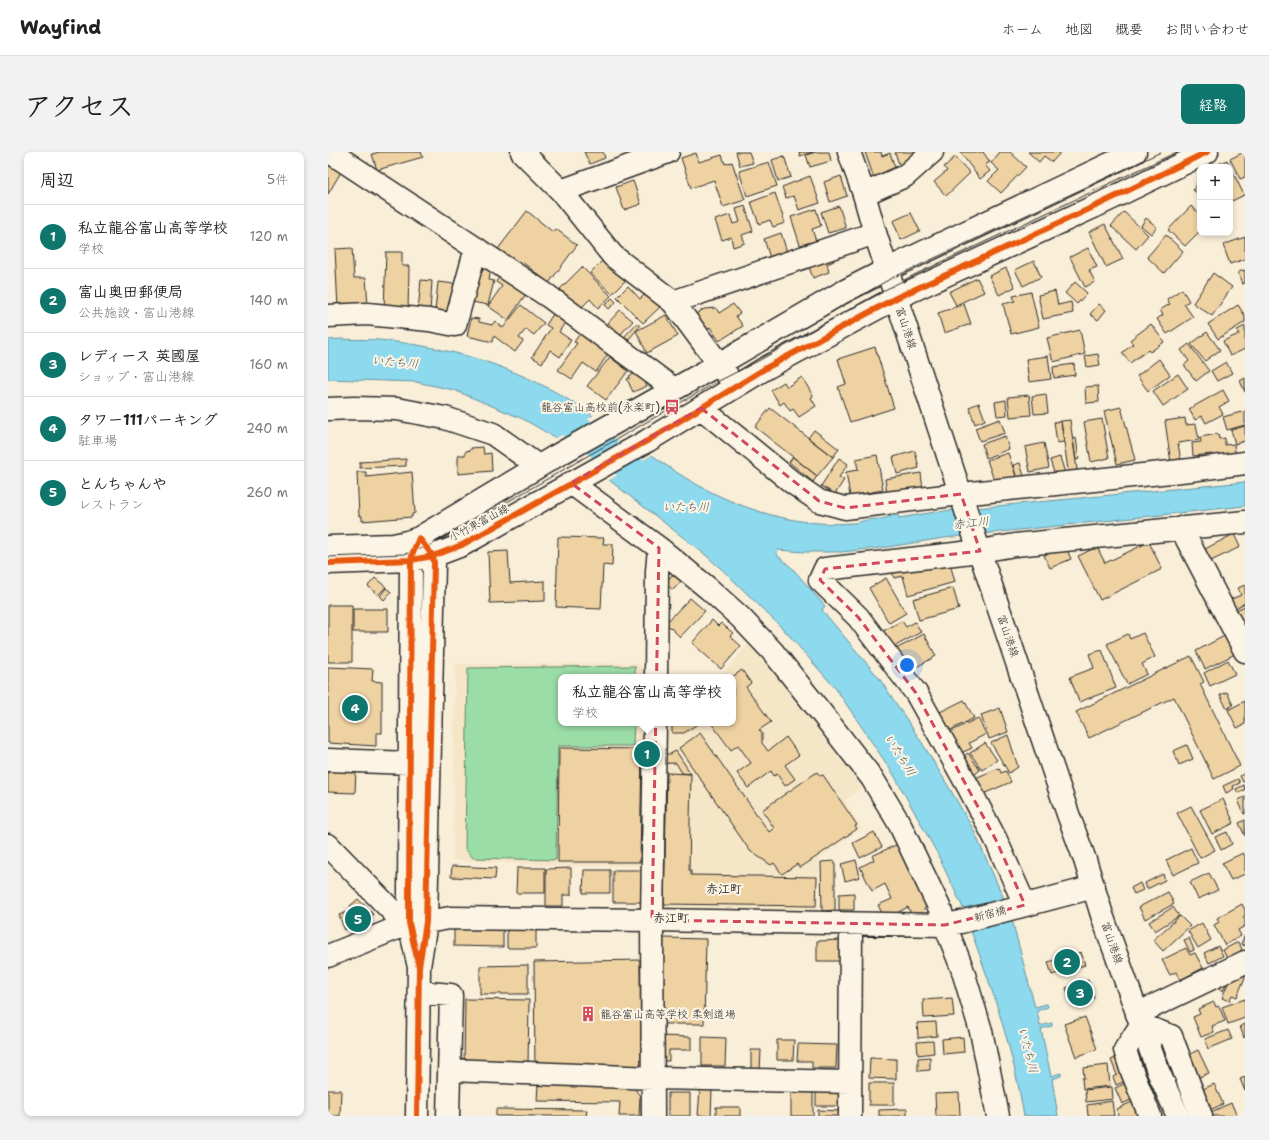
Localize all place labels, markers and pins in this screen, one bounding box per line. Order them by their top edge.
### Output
bus stop icon: 龍谷富山高校前(永楽町) [663,398,681,416]
place label: 龍谷富山高校前(永楽町) [541,400,660,415]
pin: 4 [342,693,368,723]
pin: 1 [634,739,660,769]
pin: 5 [345,904,371,934]
pin: 2 [1054,947,1080,977]
pin: 3 [1067,978,1093,1008]
building icon: 龍谷富山高等学校 柔剣道場 [579,1005,597,1023]
place label: 龍谷富山高等学校 柔剣道場 [600,1007,736,1022]

